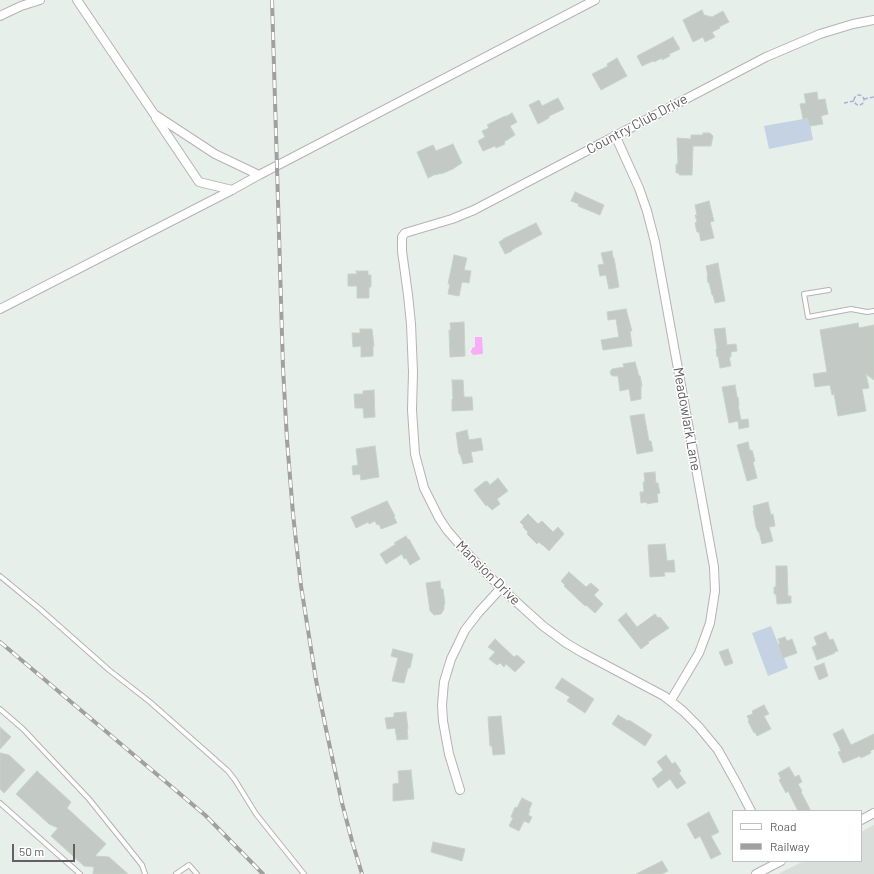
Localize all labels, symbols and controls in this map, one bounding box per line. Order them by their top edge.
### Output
street label: Country Club Drive [584,90,690,158]
street label: Meadowlark Lane [670,366,704,472]
street label: Mansion Drive [452,537,524,609]
legend [732,810,862,862]
text: Road [770,819,797,833]
scale bar [14,836,77,862]
text: Railway [770,839,809,853]
text: 50 m [19,844,44,858]

